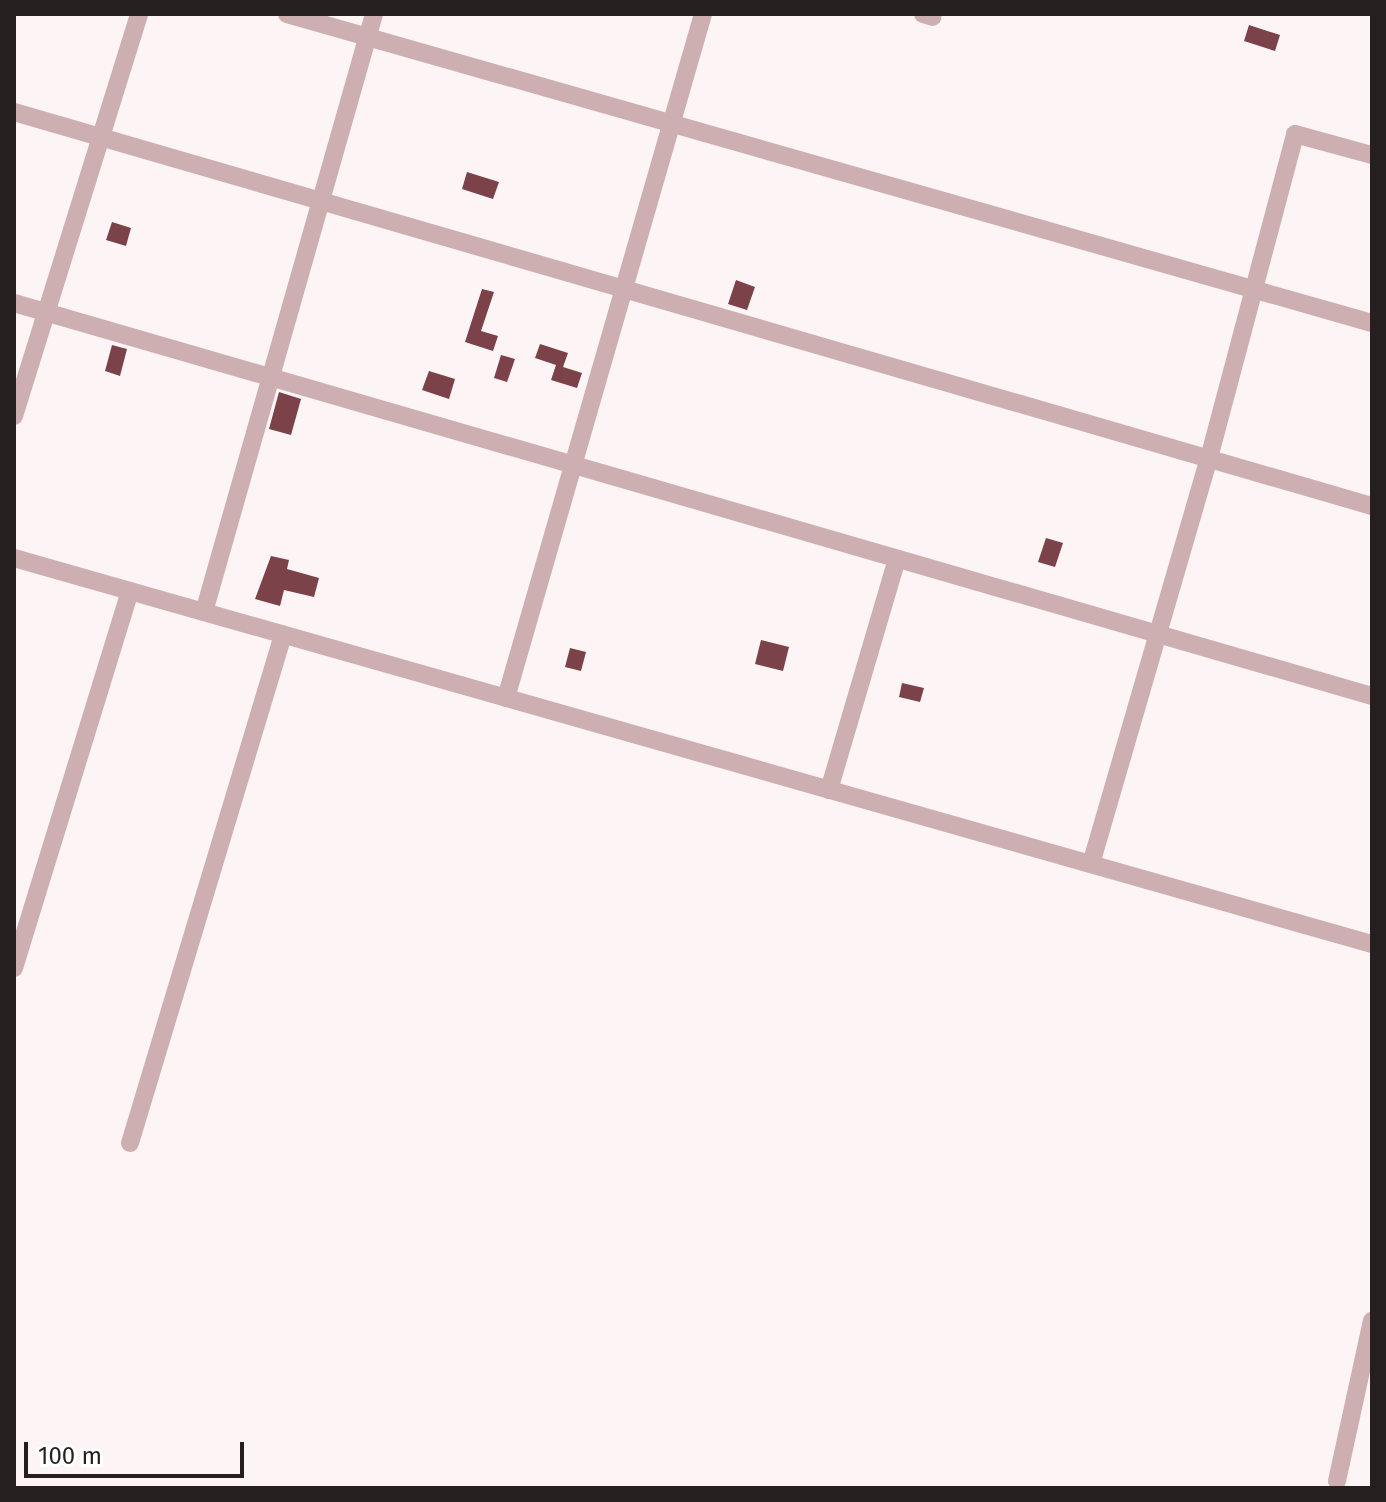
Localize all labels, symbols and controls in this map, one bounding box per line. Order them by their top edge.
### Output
scale bar [28,1426,248,1476]
text: 100 m [38,1442,102,1470]

